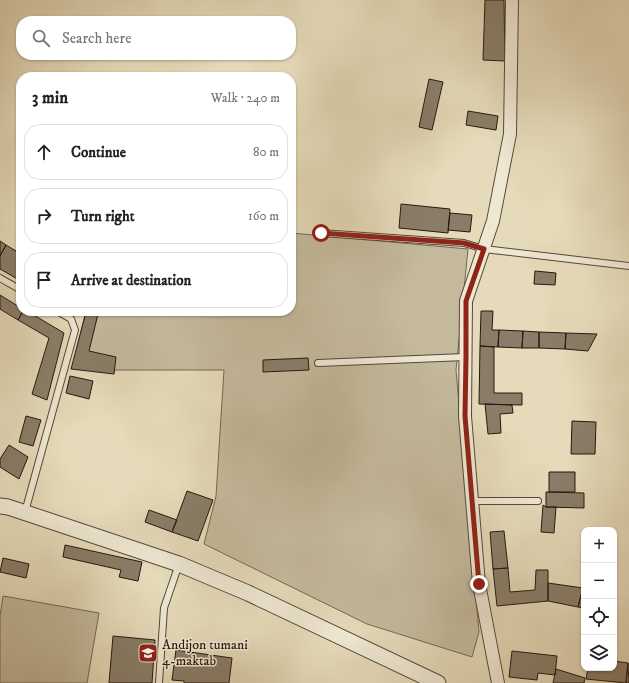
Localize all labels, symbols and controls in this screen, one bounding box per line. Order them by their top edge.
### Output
search box [16,16,296,60]
icon: search [30,27,52,49]
text: Search here [62,29,131,48]
text: 3 min [32,87,68,109]
text: Walk · 240 m [211,90,280,106]
icon: ahead [33,141,55,163]
text: Continue [71,143,126,162]
text: 80 m [253,144,279,160]
icon: right [33,205,55,227]
text: Turn right [71,207,134,226]
text: 160 m [248,208,279,224]
route start [312,224,330,242]
icon: arrive [33,269,55,291]
text: Arrive at destination [71,271,191,290]
map controls [581,527,617,671]
button: + [581,527,617,563]
button: − [581,563,617,599]
route end [470,575,488,593]
button: locate [581,599,617,635]
button: layers [581,635,617,671]
place label: Andijon tumani 4-maktab [162,636,248,670]
school or university icon: Andijon tumani 4-maktab [137,642,159,664]

